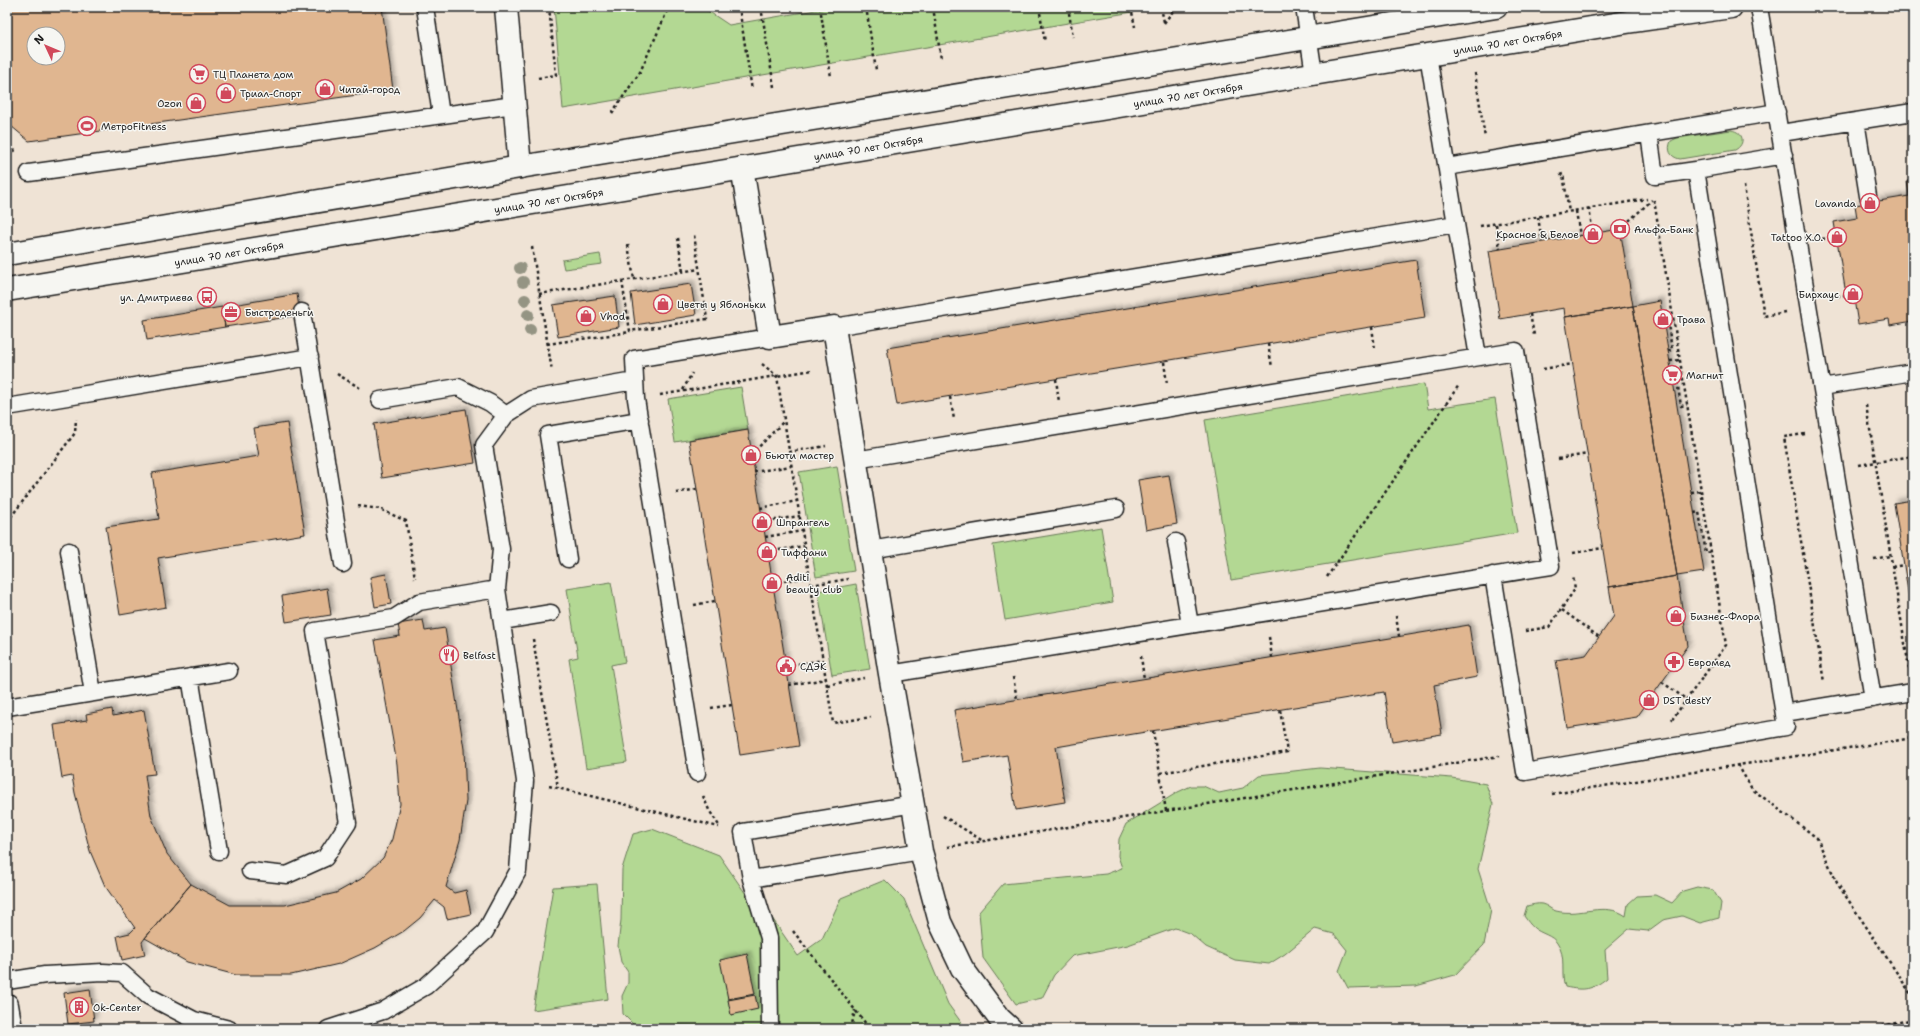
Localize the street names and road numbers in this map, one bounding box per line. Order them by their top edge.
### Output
street label: улица 70 лет Октября [1452,27,1563,58]
street label: улица 70 лет Октября [1132,80,1244,111]
street label: улица 70 лет Октября [813,133,924,163]
street label: улица 70 лет Октября [493,185,604,216]
street label: улица 70 лет Октября [173,238,285,269]

